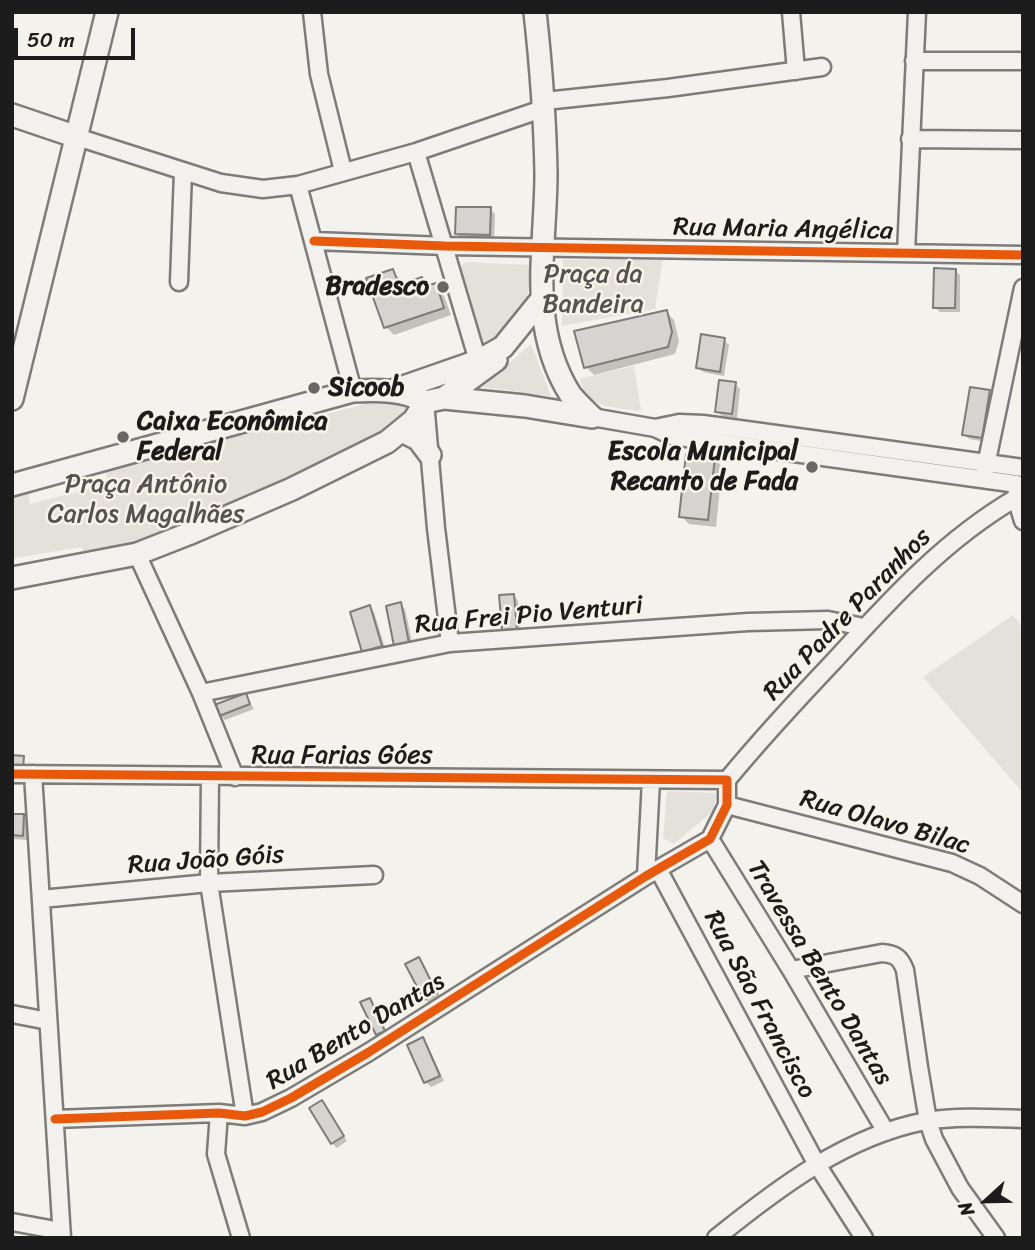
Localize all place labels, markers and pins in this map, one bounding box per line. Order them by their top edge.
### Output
place label: Bradesco [325,271,429,303]
marker: Bradesco [435,279,451,295]
place label: Sicoob [328,372,404,404]
marker: Sicoob [306,380,322,396]
place label: Caixa Econômica Federal [137,406,328,467]
marker: Caixa Econômica Federal [115,429,131,445]
place label: Escola Municipal Recanto de Fada [608,436,798,498]
marker: Escola Municipal Recanto de Fada [804,459,820,475]

